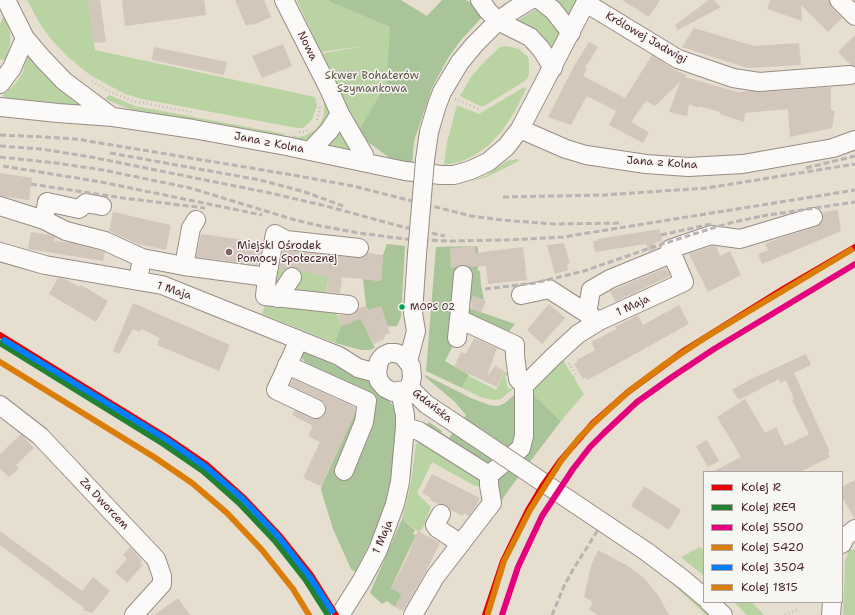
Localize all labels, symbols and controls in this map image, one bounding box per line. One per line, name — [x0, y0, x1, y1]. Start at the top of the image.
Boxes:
street label: Królowej Jadwigi — [603, 9, 689, 67]
street label: Nowa — [294, 29, 320, 63]
park label: Skwer Bohaterów Szymankowa — [325, 69, 419, 95]
street label: Jana z Kolna — [233, 130, 305, 156]
street label: Jana z Kolna — [626, 154, 698, 172]
place label: Miejski Ośrodek Pomocy Społecznej — [237, 239, 337, 265]
marker: Miejski Ośrodek Pomocy Społecznej — [224, 247, 234, 257]
street label: 1 Maja — [155, 279, 193, 303]
street label: 1 Maja — [614, 293, 652, 319]
place label: MOPS 02 — [410, 301, 455, 313]
marker: MOPS 02 — [397, 302, 407, 312]
street label: Gdańska — [409, 386, 455, 426]
legend — [703, 471, 843, 603]
street label: Za Dworcem — [77, 475, 131, 533]
text: Kolej R — [741, 479, 781, 495]
text: Kolej RE9 — [741, 499, 796, 515]
street label: 1 Maja — [370, 518, 396, 556]
text: Kolej 5500 — [741, 519, 804, 535]
text: Kolej 5420 — [741, 539, 804, 555]
text: Kolej 3504 — [741, 559, 805, 575]
text: Kolej 1815 — [741, 579, 798, 595]

